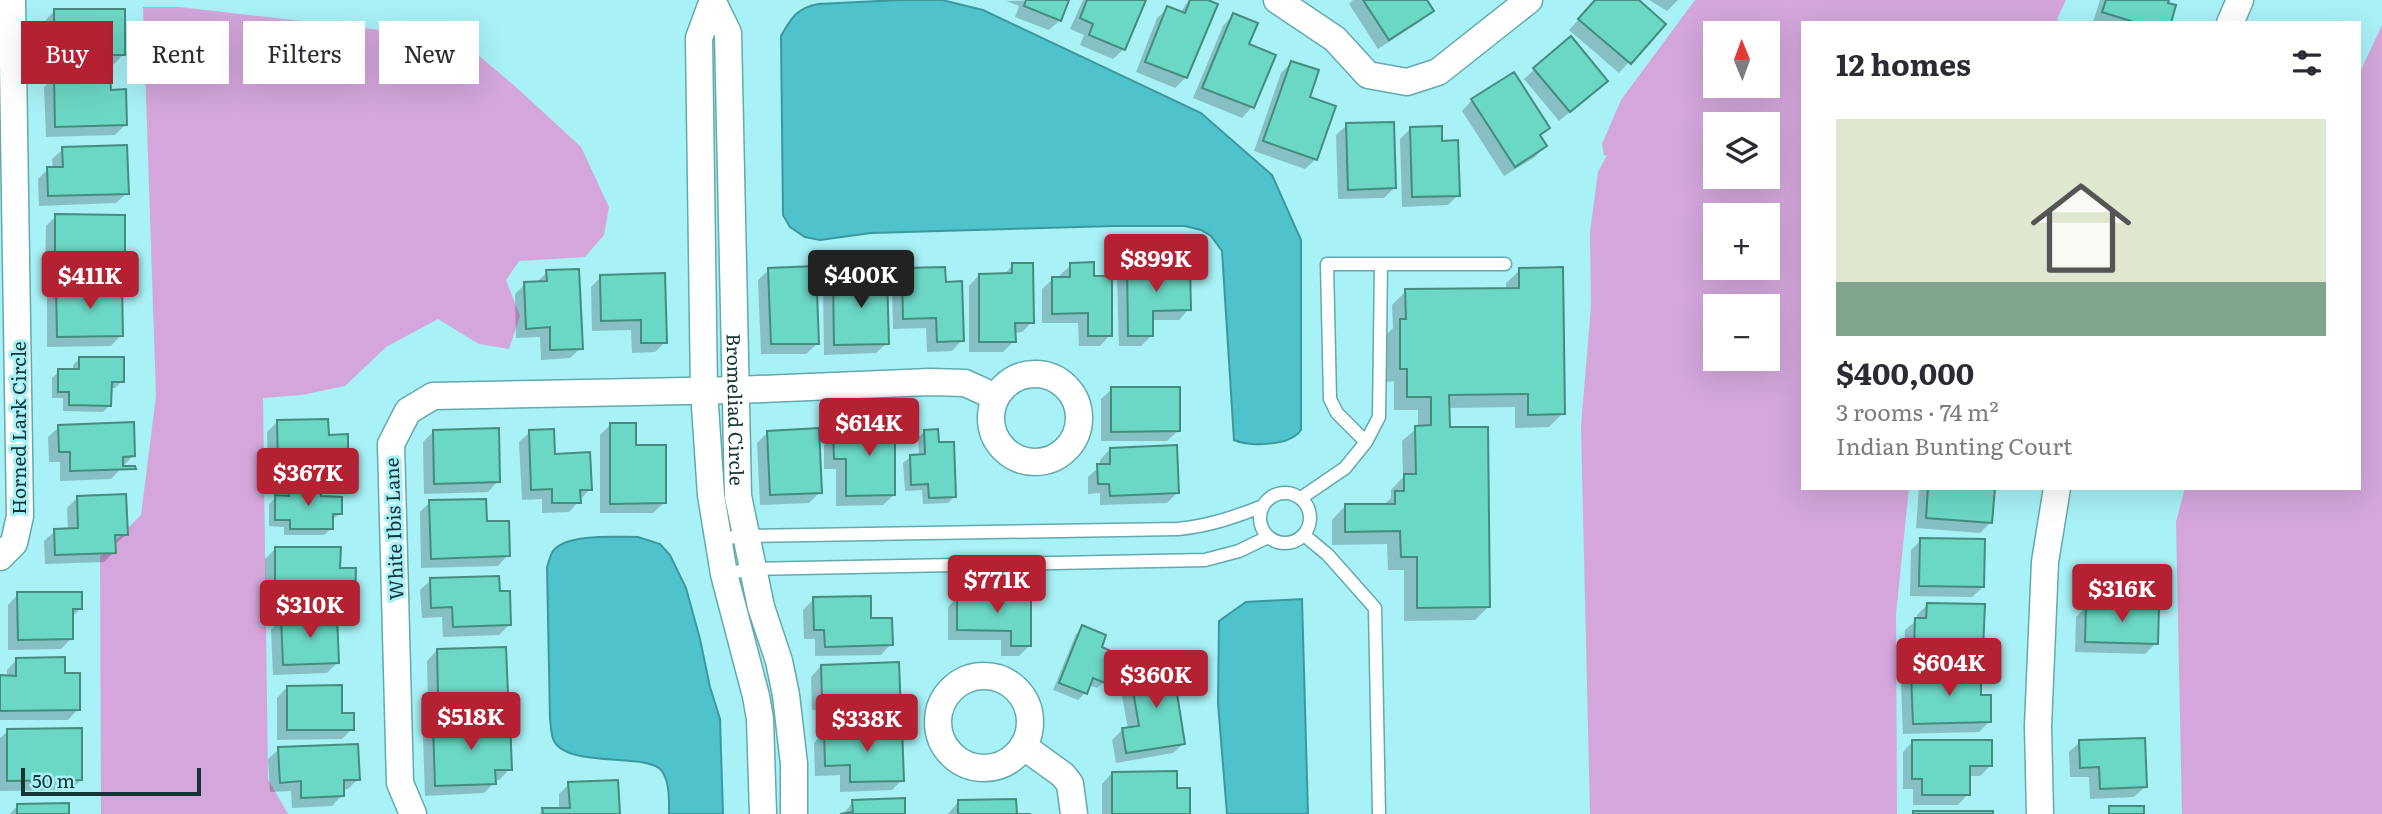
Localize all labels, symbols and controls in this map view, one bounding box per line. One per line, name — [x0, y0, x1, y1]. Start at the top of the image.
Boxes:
chip: Buy — [21, 21, 113, 84]
chip: Rent — [127, 21, 229, 84]
chip: Filters — [243, 21, 365, 84]
chip: New — [379, 21, 479, 84]
north arrow — [1703, 21, 1780, 98]
map controls — [1703, 21, 1780, 371]
text: 12 homes — [1836, 41, 1971, 85]
icon: filters — [2288, 44, 2326, 82]
button: layers — [1703, 112, 1780, 189]
icon: home — [2018, 165, 2144, 291]
button: + — [1703, 203, 1780, 280]
pin: $899K — [1107, 234, 1205, 294]
text: $899K — [1120, 240, 1192, 274]
pin: $400K — [812, 250, 910, 310]
pin: $411K — [41, 252, 139, 311]
text: $400K — [824, 256, 898, 290]
text: $411K — [58, 257, 122, 291]
button: − — [1703, 294, 1780, 371]
street label: Bromeliad Circle — [720, 333, 752, 486]
street label: Horned Lark Circle — [4, 341, 32, 515]
text: $400,000 — [1836, 350, 1974, 394]
text: 3 rooms · 74 m² — [1836, 394, 1999, 428]
pin: $614K — [820, 398, 918, 458]
text: $614K — [835, 404, 903, 438]
text: Indian Bunting Court — [1836, 428, 2072, 462]
pin: $367K — [259, 448, 357, 508]
text: $367K — [273, 454, 343, 488]
street label: White Ibis Lane — [377, 457, 409, 601]
pin: $771K — [948, 556, 1046, 615]
text: $771K — [964, 561, 1030, 595]
pin: $316K — [2073, 564, 2171, 624]
text: $316K — [2088, 570, 2156, 604]
pin: $310K — [261, 580, 359, 640]
text: $310K — [276, 586, 344, 620]
pin: $604K — [1900, 638, 1998, 698]
text: $604K — [1912, 644, 1986, 678]
pin: $360K — [1107, 650, 1205, 710]
text: $360K — [1120, 656, 1192, 690]
pin: $518K — [422, 692, 520, 752]
pin: $338K — [818, 694, 916, 754]
text: $518K — [437, 698, 505, 732]
text: $338K — [832, 700, 902, 734]
scale bar — [21, 765, 201, 797]
text: 50 m — [32, 766, 75, 794]

